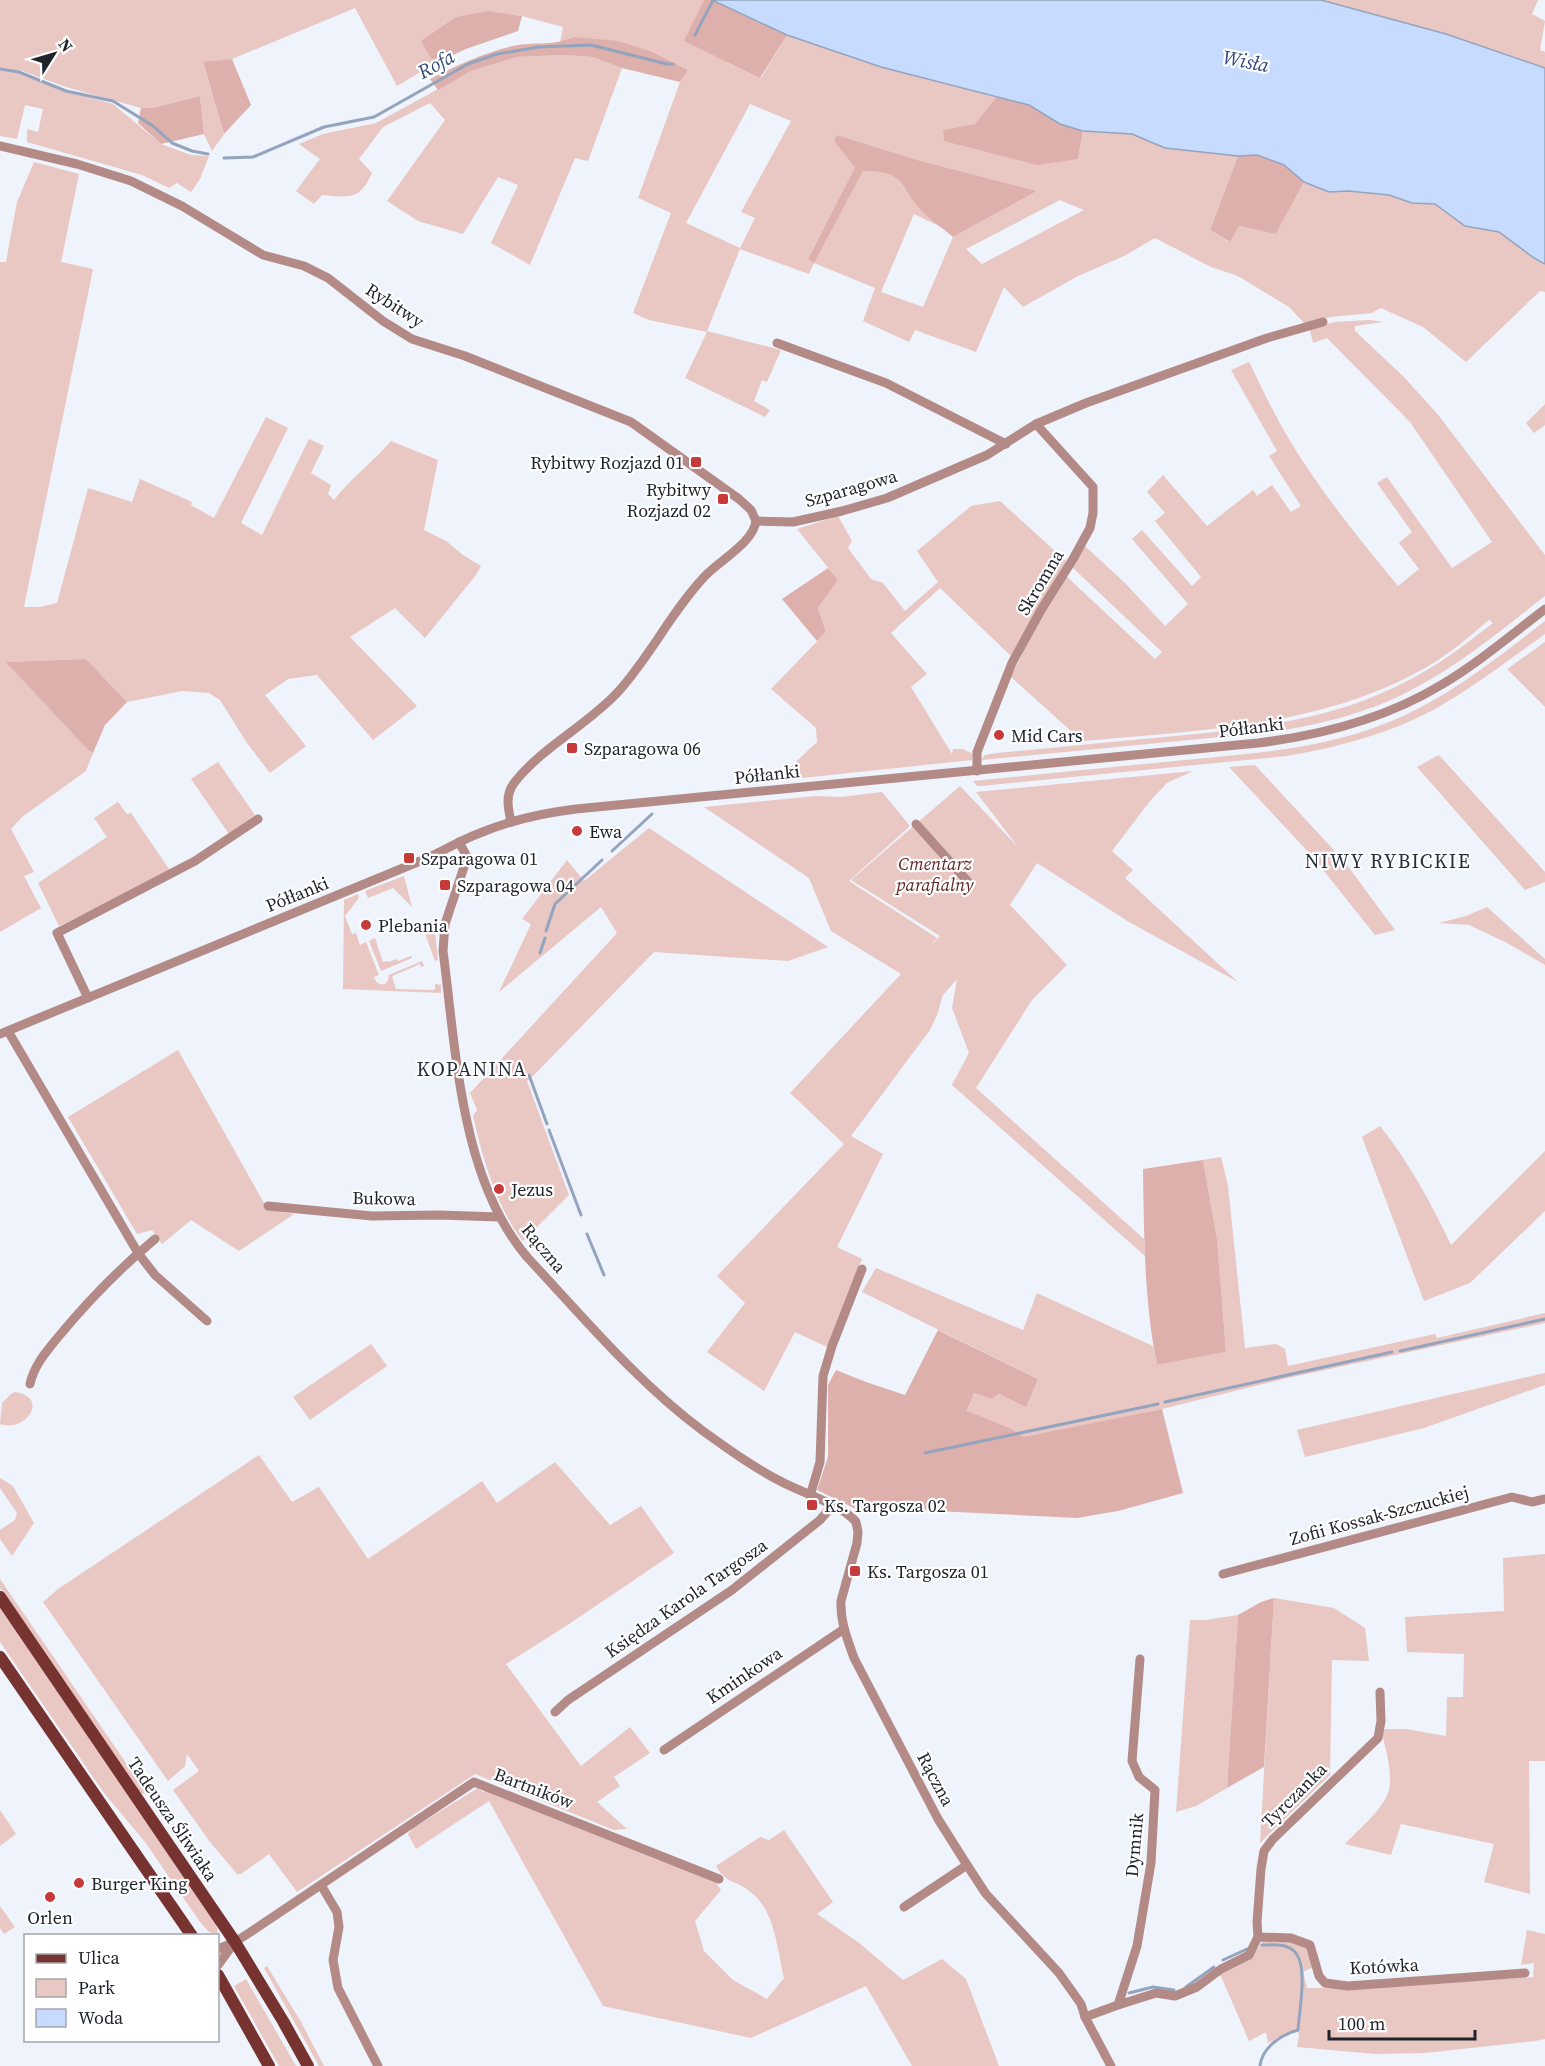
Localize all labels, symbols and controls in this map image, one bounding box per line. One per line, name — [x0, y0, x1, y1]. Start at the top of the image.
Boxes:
north arrow — [24, 24, 84, 84]
text: N — [54, 34, 78, 57]
water label: Rofa — [412, 42, 460, 86]
water label: Wisła — [1220, 43, 1272, 79]
street label: Rybitwy — [361, 277, 430, 334]
place label: Rybitwy Rozjazd 01 — [530, 450, 684, 475]
marker: Rybitwy Rozjazd 01 — [689, 455, 703, 469]
street label: Szparagowa — [802, 463, 901, 513]
place label: Rybitwy Rozjazd 02 — [627, 477, 712, 523]
marker: Rybitwy Rozjazd 02 — [716, 492, 730, 506]
street label: Skromna — [1011, 544, 1070, 620]
street label: Półłanki — [1217, 711, 1285, 743]
place label: Mid Cars — [1011, 723, 1083, 748]
marker: Mid Cars — [992, 728, 1006, 742]
place label: Szparagowa 06 — [584, 736, 701, 761]
marker: Szparagowa 06 — [565, 741, 579, 755]
street label: Półłanki — [733, 758, 801, 790]
place label: Ewa — [589, 819, 623, 844]
marker: Ewa — [570, 824, 584, 838]
place label: Szparagowa 01 — [421, 846, 538, 871]
district label: NIWY RYBICKIE — [1305, 847, 1471, 875]
marker: Szparagowa 01 — [402, 851, 416, 865]
park label: Cmentarz parafialny — [894, 851, 974, 897]
street label: Półłanki — [262, 870, 332, 918]
place label: Szparagowa 04 — [457, 873, 574, 898]
marker: Szparagowa 04 — [438, 878, 452, 892]
place label: Plebania — [378, 913, 449, 938]
marker: Plebania — [359, 918, 373, 932]
district label: KOPANINA — [416, 1055, 528, 1083]
place label: Jezus — [510, 1177, 553, 1202]
marker: Jezus — [492, 1182, 506, 1196]
street label: Bukowa — [352, 1185, 417, 1211]
street label: Rączna — [516, 1218, 573, 1279]
street label: Zofii Kossak-Szczuckiej — [1287, 1479, 1471, 1551]
place label: Ks. Targosza 02 — [824, 1493, 946, 1518]
marker: Ks. Targosza 02 — [805, 1498, 819, 1512]
street label: Księdza Karola Targosza — [600, 1532, 773, 1664]
place label: Ks. Targosza 01 — [867, 1559, 989, 1584]
marker: Ks. Targosza 01 — [848, 1564, 862, 1578]
street label: Kminkowa — [701, 1640, 788, 1710]
street label: Rączna — [911, 1748, 961, 1811]
street label: Tadeusza Śliwiaka — [122, 1752, 224, 1887]
street label: Tyrczanka — [1256, 1756, 1333, 1833]
street label: Bartników — [490, 1761, 578, 1815]
street label: Dymnik — [1119, 1812, 1149, 1878]
place label: Burger King — [91, 1871, 188, 1896]
marker: Burger King — [72, 1876, 86, 1890]
marker: Orlen — [43, 1890, 57, 1904]
place label: Orlen — [27, 1905, 73, 1930]
legend — [24, 1934, 219, 2042]
text: Ulica — [78, 1945, 121, 1970]
street label: Kotówka — [1349, 1952, 1420, 1980]
text: Park — [78, 1975, 115, 2000]
scale bar — [1329, 2003, 1474, 2041]
text: Woda — [78, 2005, 124, 2030]
text: 100 m — [1338, 2011, 1385, 2036]

